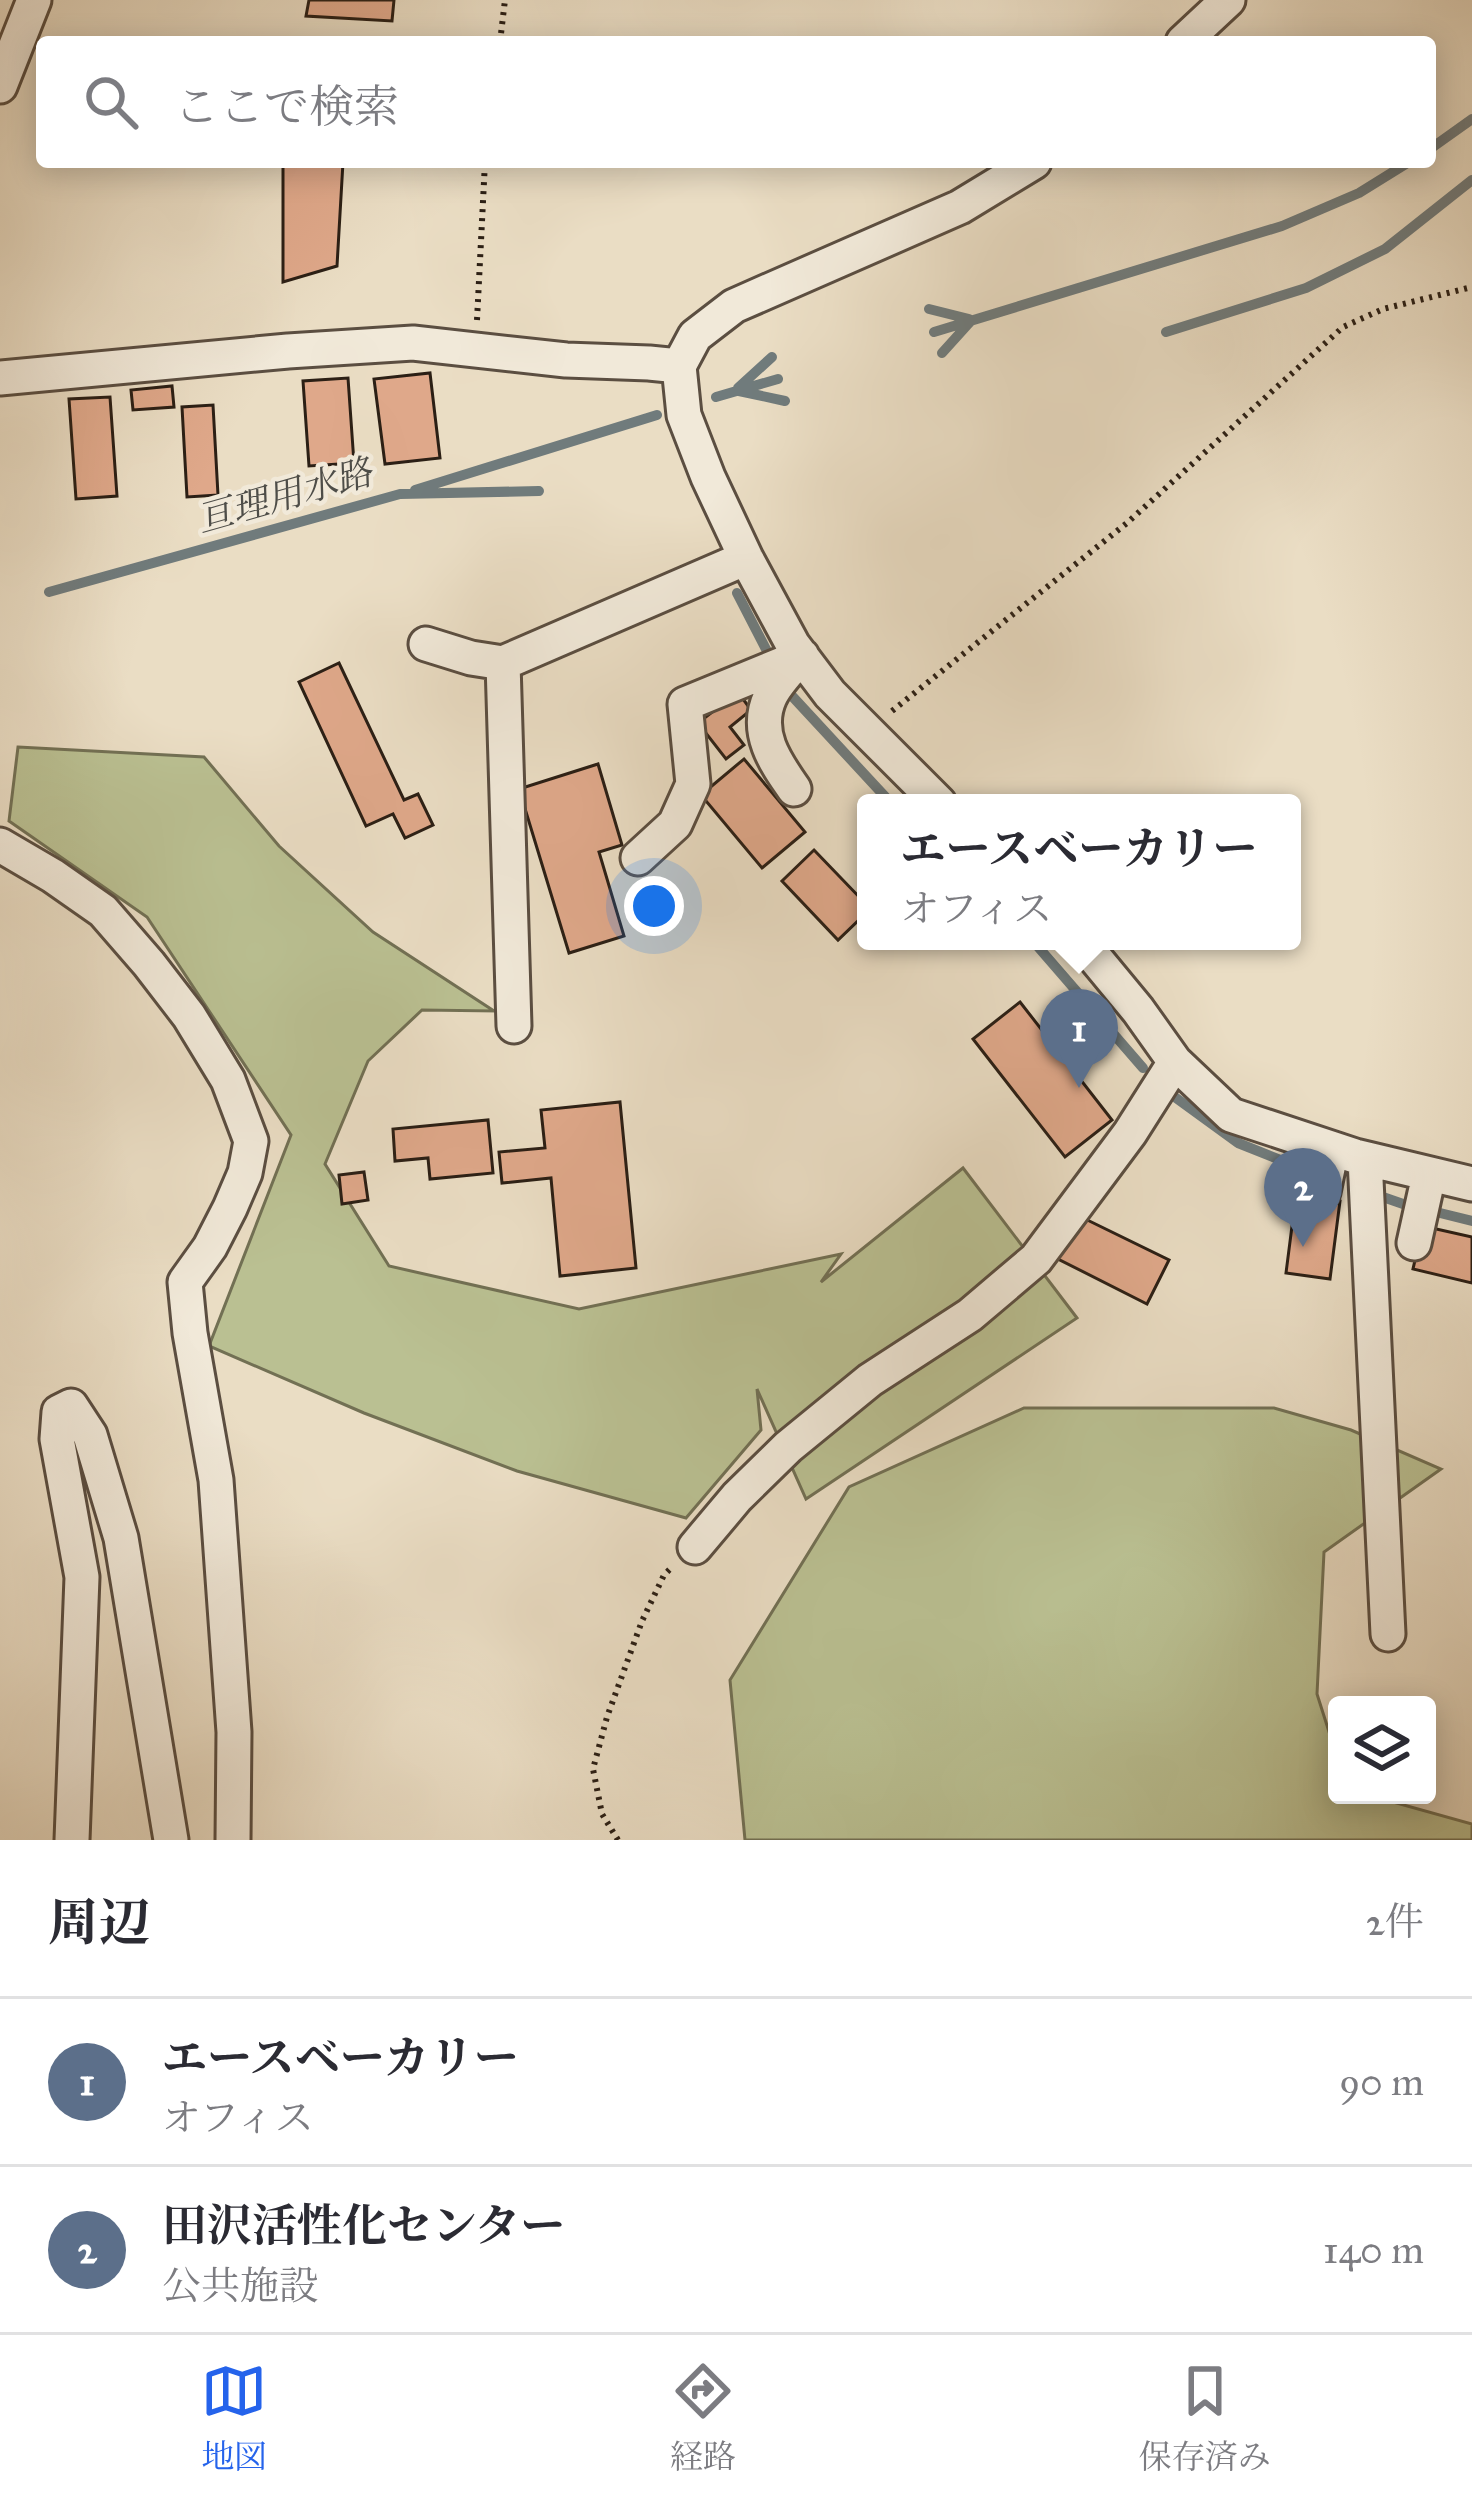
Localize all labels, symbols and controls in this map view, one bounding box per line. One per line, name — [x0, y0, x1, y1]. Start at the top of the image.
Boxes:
search box — [36, 36, 1436, 168]
icon: search — [78, 69, 144, 135]
text: ここで検索 — [174, 79, 399, 134]
water label: 亘理用水路 — [192, 449, 380, 542]
popup — [857, 794, 1301, 950]
text: エースベーカリー — [901, 821, 1257, 876]
your location — [624, 876, 684, 936]
text: オフィス — [901, 885, 1052, 933]
pin: 1 — [1040, 989, 1118, 1088]
pin: 2 — [1264, 1148, 1342, 1247]
map controls — [1328, 1696, 1436, 1804]
button: layers — [1328, 1696, 1436, 1804]
text: 周辺 — [48, 1892, 150, 1954]
text: 2件 — [1366, 1898, 1424, 1946]
text: エースベーカリー — [162, 2030, 519, 2085]
text: 1 — [79, 2058, 95, 2106]
text: 90 m — [1339, 2058, 1424, 2106]
text: オフィス — [162, 2094, 314, 2142]
text: 田沢活性化センター — [162, 2198, 565, 2253]
text: 2 — [77, 2226, 97, 2274]
text: 140 m — [1323, 2226, 1424, 2274]
text: 公共施設 — [162, 2262, 318, 2310]
tab: 地図 — [201, 2358, 267, 2477]
tab: 経路 — [670, 2358, 736, 2477]
tab: 保存済み — [1139, 2358, 1271, 2477]

